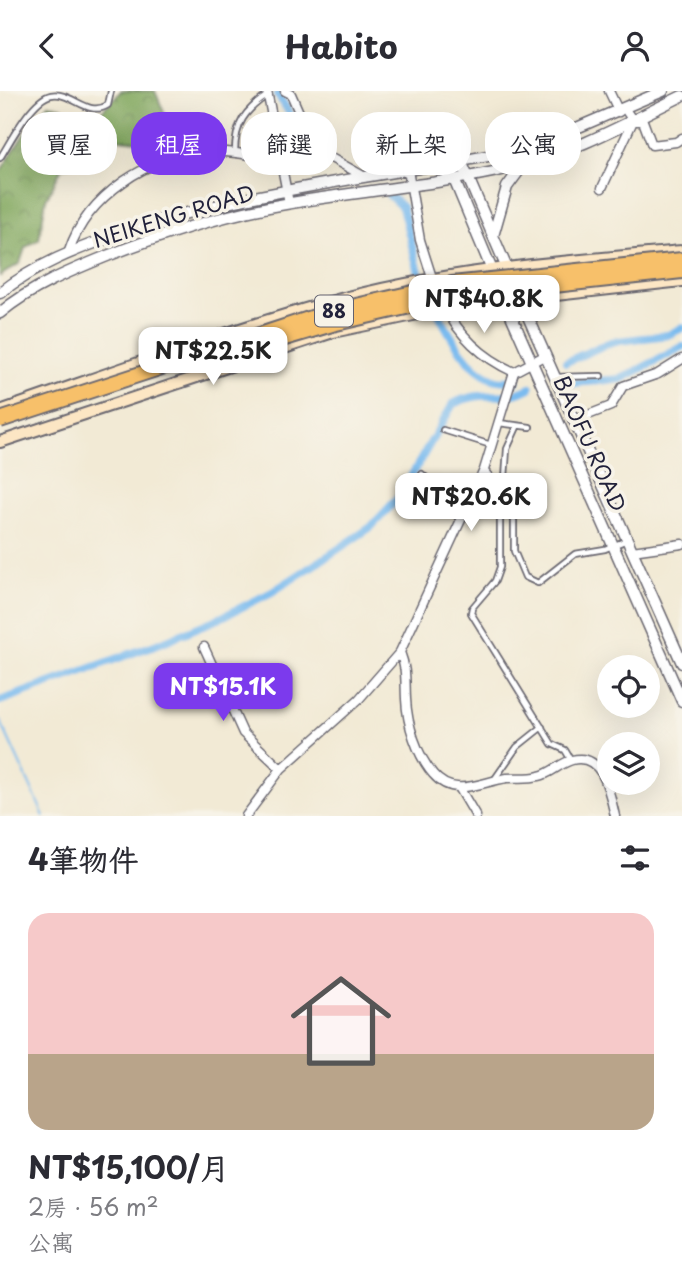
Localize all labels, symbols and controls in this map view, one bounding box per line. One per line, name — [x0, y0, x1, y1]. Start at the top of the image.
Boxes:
text: Habito — [285, 22, 397, 70]
icon: back — [28, 27, 66, 65]
icon: person — [616, 27, 654, 65]
chip: 買屋 — [21, 112, 117, 175]
chip: 租屋 — [131, 112, 227, 175]
chip: 篩選 — [241, 112, 337, 175]
chip: 新上架 — [351, 112, 471, 175]
chip: 公寓 — [485, 112, 581, 175]
street label: NEIKENG ROAD — [89, 175, 258, 255]
pin: NT$40.8K — [412, 275, 556, 335]
text: NT$40.8K — [425, 280, 543, 315]
road number: 88 — [315, 295, 353, 326]
pin: NT$22.5K — [141, 327, 285, 387]
text: NT$22.5K — [155, 332, 272, 367]
street label: BAOFU ROAD — [546, 370, 635, 516]
pin: NT$20.6K — [399, 473, 543, 533]
text: NT$20.6K — [411, 478, 531, 513]
map controls — [597, 655, 660, 795]
button: locate — [597, 655, 660, 718]
pin: NT$15.1K — [151, 663, 295, 723]
text: NT$15.1K — [170, 668, 276, 703]
button: layers — [597, 732, 660, 795]
text: 4筆物件 — [28, 836, 138, 881]
icon: filters — [616, 839, 654, 877]
icon: home — [278, 958, 404, 1084]
text: NT$15,100/月 — [28, 1144, 229, 1189]
text: 2房 · 56 m² — [28, 1189, 159, 1224]
text: 公寓 — [28, 1224, 74, 1259]

